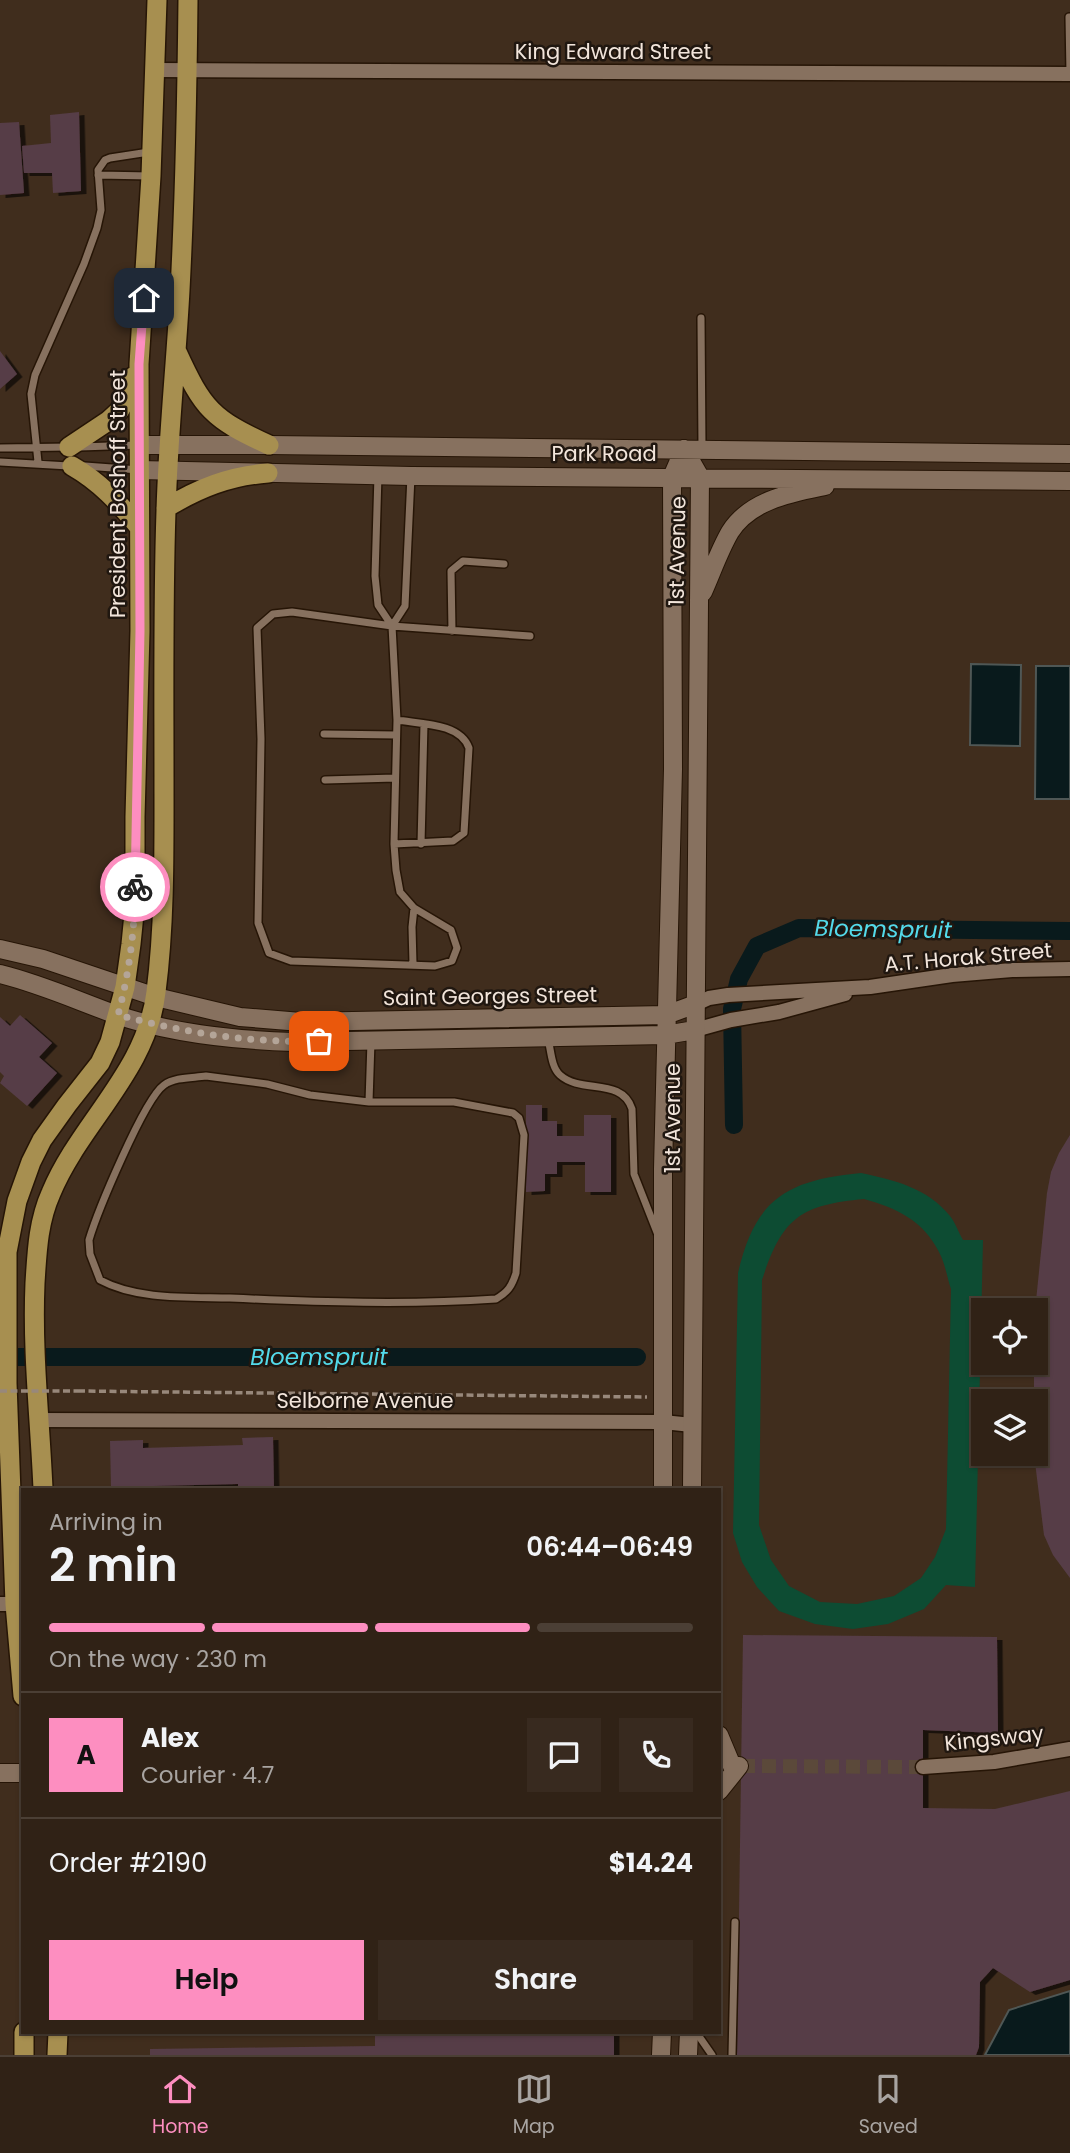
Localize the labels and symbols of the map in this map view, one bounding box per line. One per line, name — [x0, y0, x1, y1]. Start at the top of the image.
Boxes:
street label: King Edward Street — [515, 37, 711, 66]
pin — [114, 268, 174, 328]
street label: President Boshoff Street — [103, 370, 132, 618]
street label: Park Road — [551, 439, 657, 468]
street label: 1st Avenue — [662, 496, 692, 606]
courier — [100, 852, 170, 922]
water label: Bloemspruit — [814, 912, 953, 946]
street label: A.T. Horak Street — [883, 935, 1053, 979]
street label: Saint Georges Street — [383, 980, 597, 1012]
pin — [289, 1011, 349, 1071]
street label: 1st Avenue — [658, 1063, 687, 1173]
water label: Bloemspruit — [250, 1341, 388, 1373]
street label: Selborne Avenue — [277, 1386, 453, 1415]
street label: Kingsway — [943, 1718, 1045, 1758]

